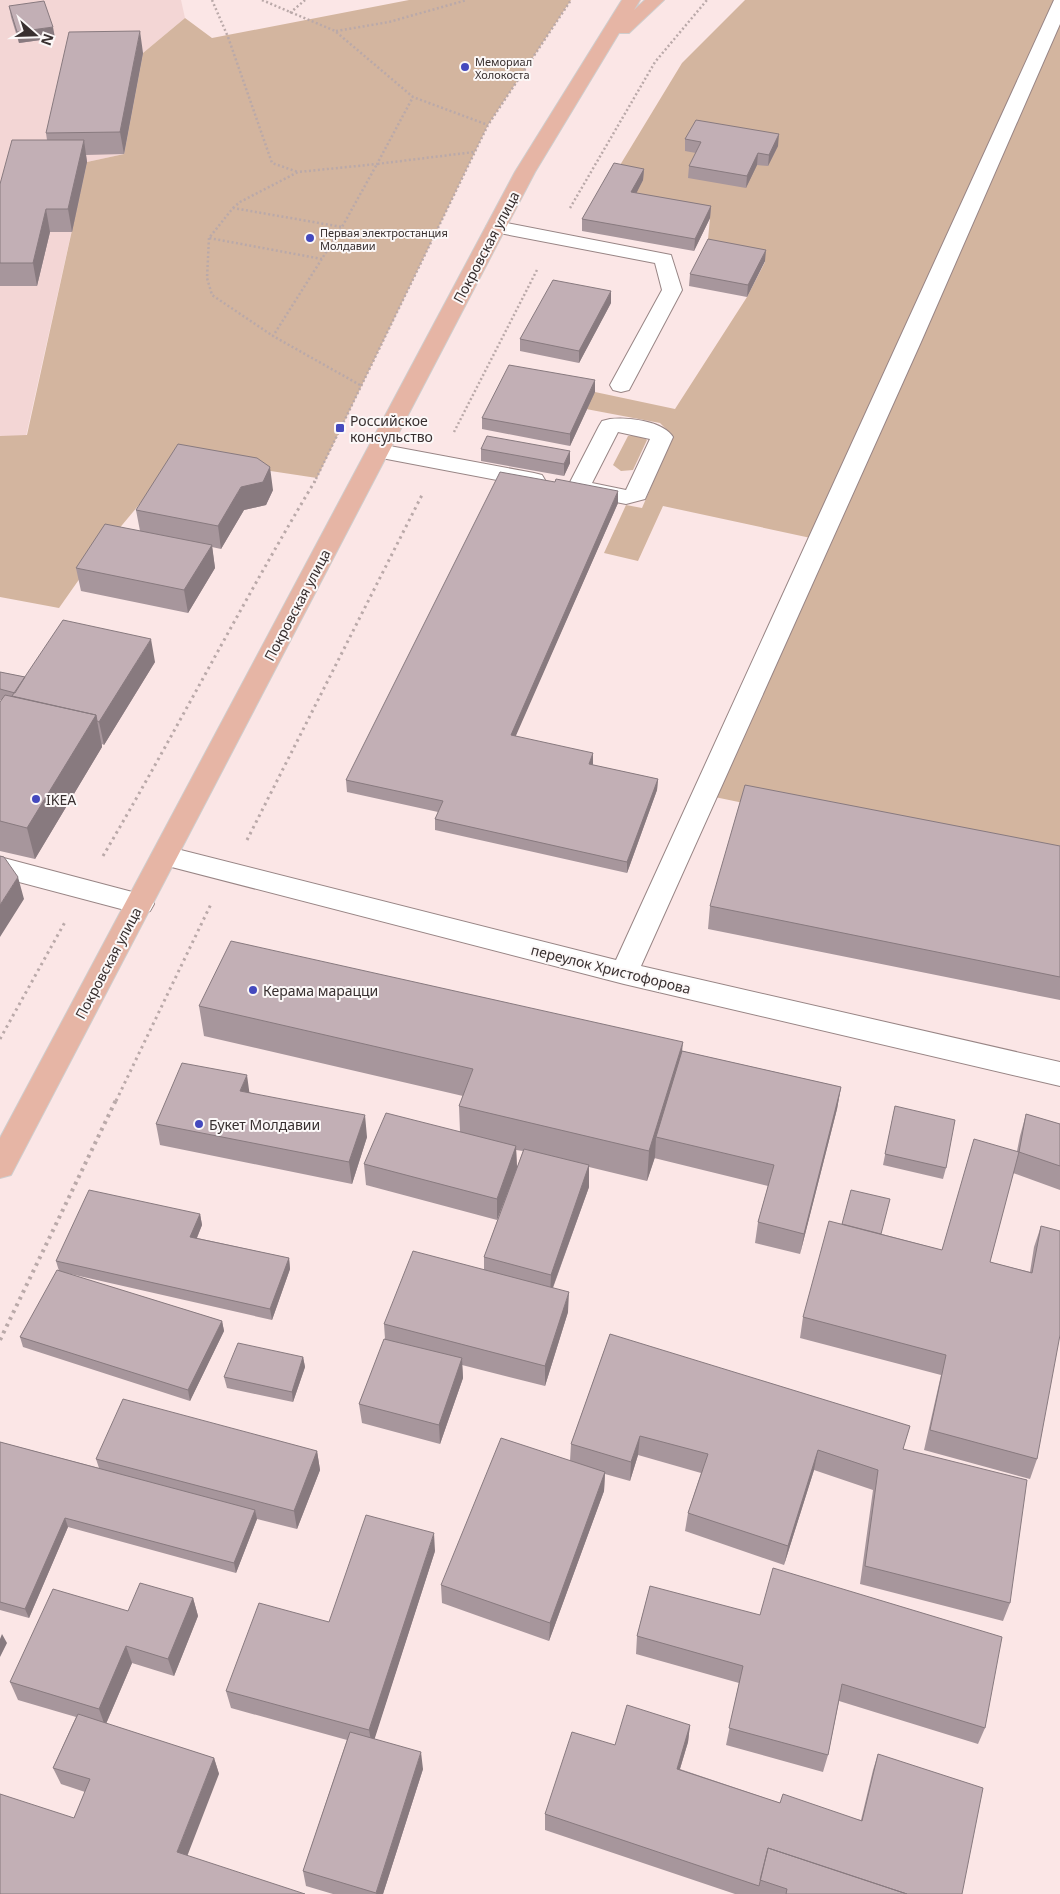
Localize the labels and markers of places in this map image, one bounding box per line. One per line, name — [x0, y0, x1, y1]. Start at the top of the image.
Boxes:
place label: Мемориал Холокоста — [475, 54, 532, 82]
marker: Мемориал Холокоста — [459, 61, 471, 73]
place label: Первая электростанция Молдавии — [320, 225, 448, 253]
marker: Первая электростанция Молдавии — [304, 232, 316, 244]
place label: Российское консульство — [350, 411, 433, 446]
marker: Российское консульство — [334, 422, 346, 434]
place label: IKEA — [46, 790, 76, 809]
marker: IKEA — [30, 793, 42, 805]
place label: Керама марацци — [263, 981, 378, 1000]
marker: Керама марацци — [247, 984, 259, 996]
place label: Букет Молдавии — [209, 1115, 320, 1134]
marker: Букет Молдавии — [193, 1118, 205, 1130]

